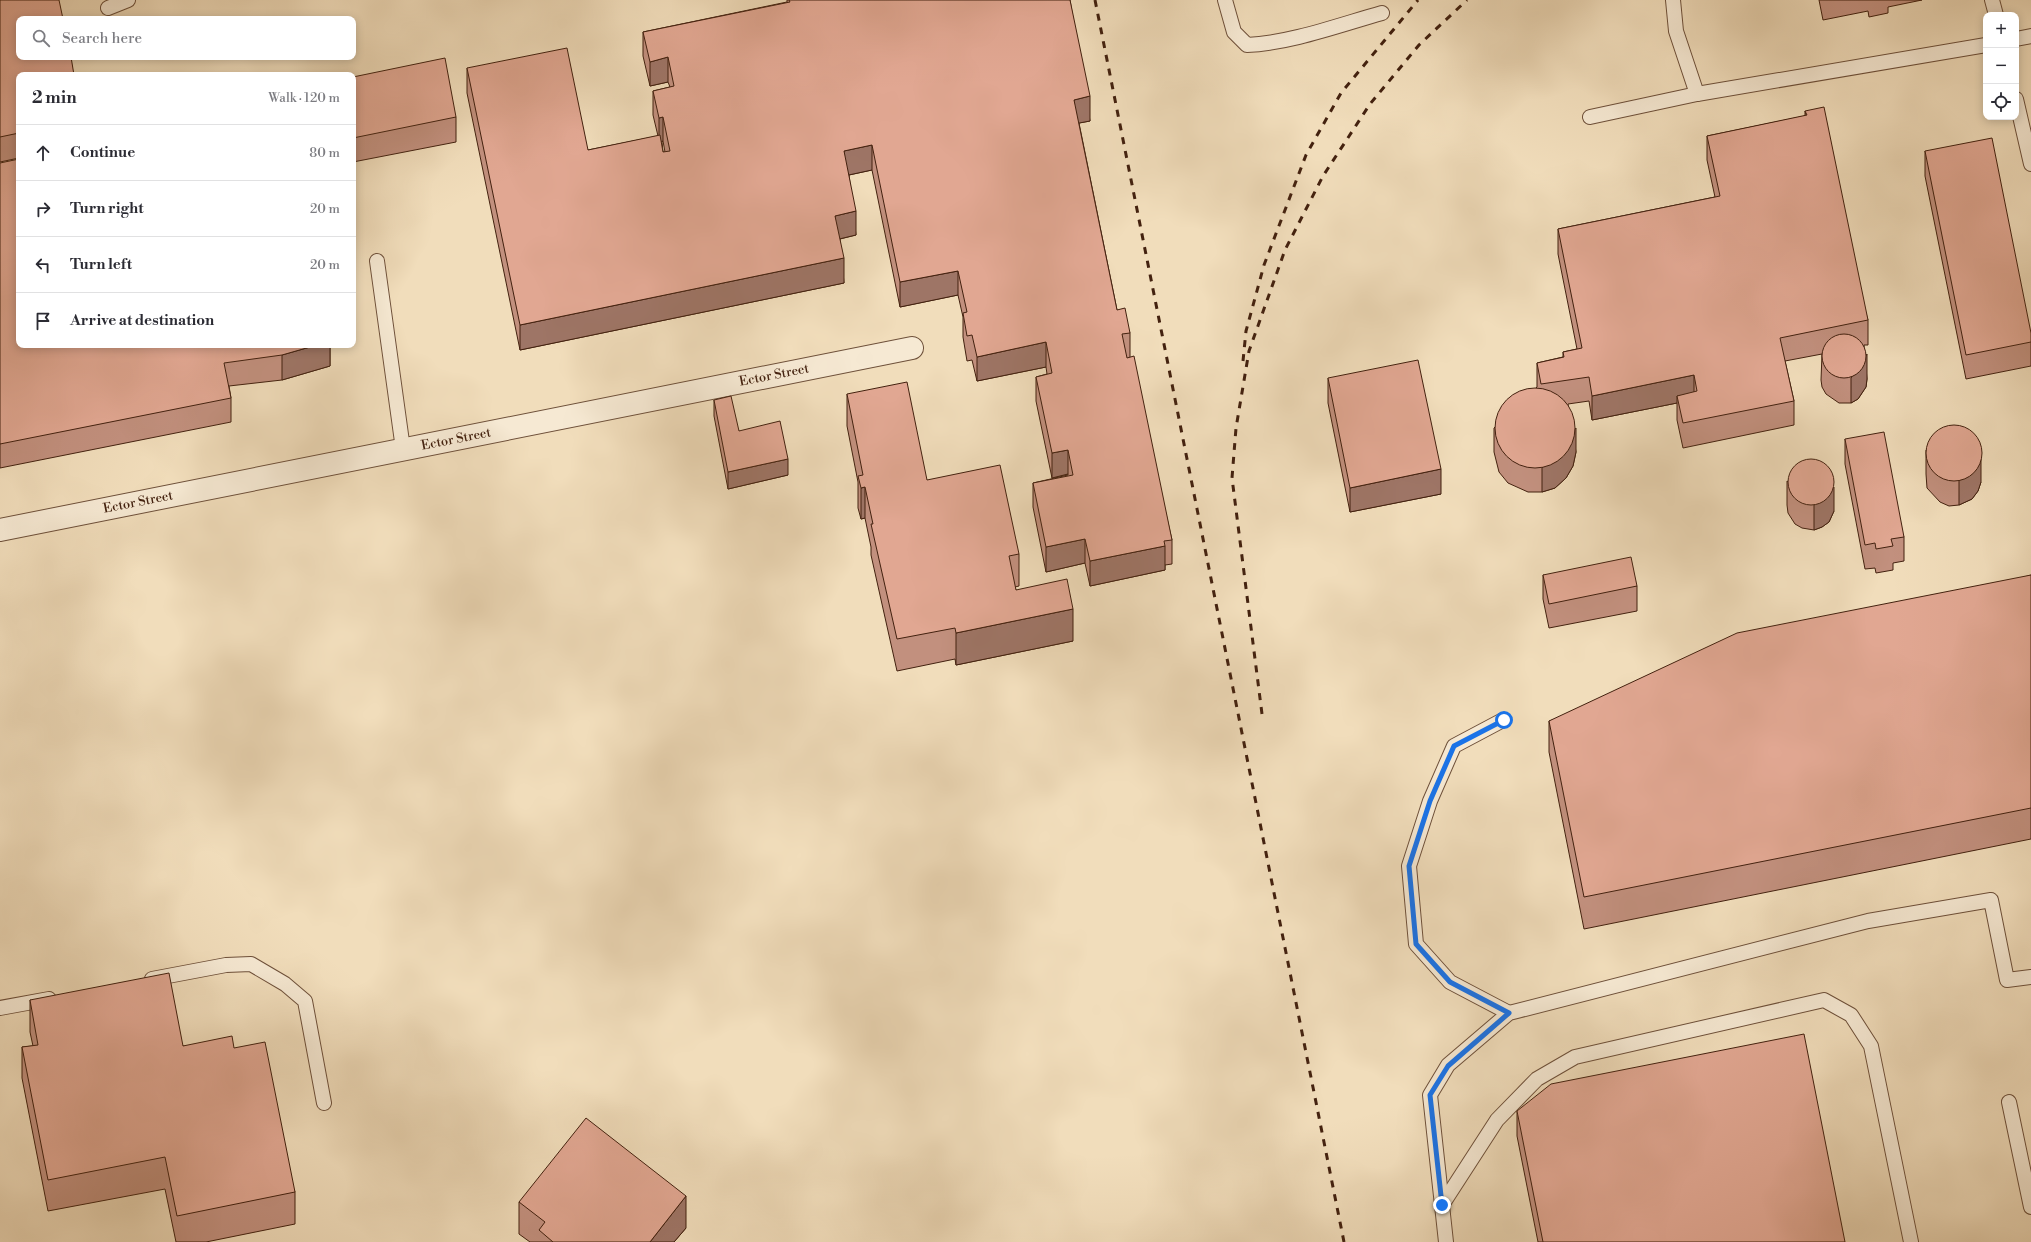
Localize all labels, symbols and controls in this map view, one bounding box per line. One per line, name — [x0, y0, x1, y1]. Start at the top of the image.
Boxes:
map controls — [1983, 12, 2019, 120]
button: + — [1983, 12, 2019, 48]
search box — [16, 16, 356, 60]
icon: search — [30, 27, 52, 49]
text: Search here — [62, 29, 142, 48]
button: − — [1983, 48, 2019, 84]
button: locate — [1983, 84, 2019, 120]
text: 2 min — [32, 87, 77, 109]
text: Walk · 120 m — [268, 90, 340, 106]
icon: ahead — [32, 142, 54, 164]
text: Continue — [70, 143, 135, 162]
text: 80 m — [309, 145, 340, 161]
icon: right — [32, 198, 54, 220]
text: Turn right — [70, 199, 144, 218]
text: 20 m — [310, 201, 340, 217]
icon: left — [32, 254, 54, 276]
text: Turn left — [70, 255, 132, 274]
text: 20 m — [310, 257, 340, 273]
icon: arrive — [32, 310, 54, 332]
text: Arrive at destination — [70, 311, 214, 330]
street label: Ector Street — [738, 360, 811, 390]
street label: Ector Street — [420, 424, 493, 454]
street label: Ector Street — [102, 487, 175, 517]
route start — [1495, 711, 1513, 729]
route end — [1433, 1196, 1451, 1214]

